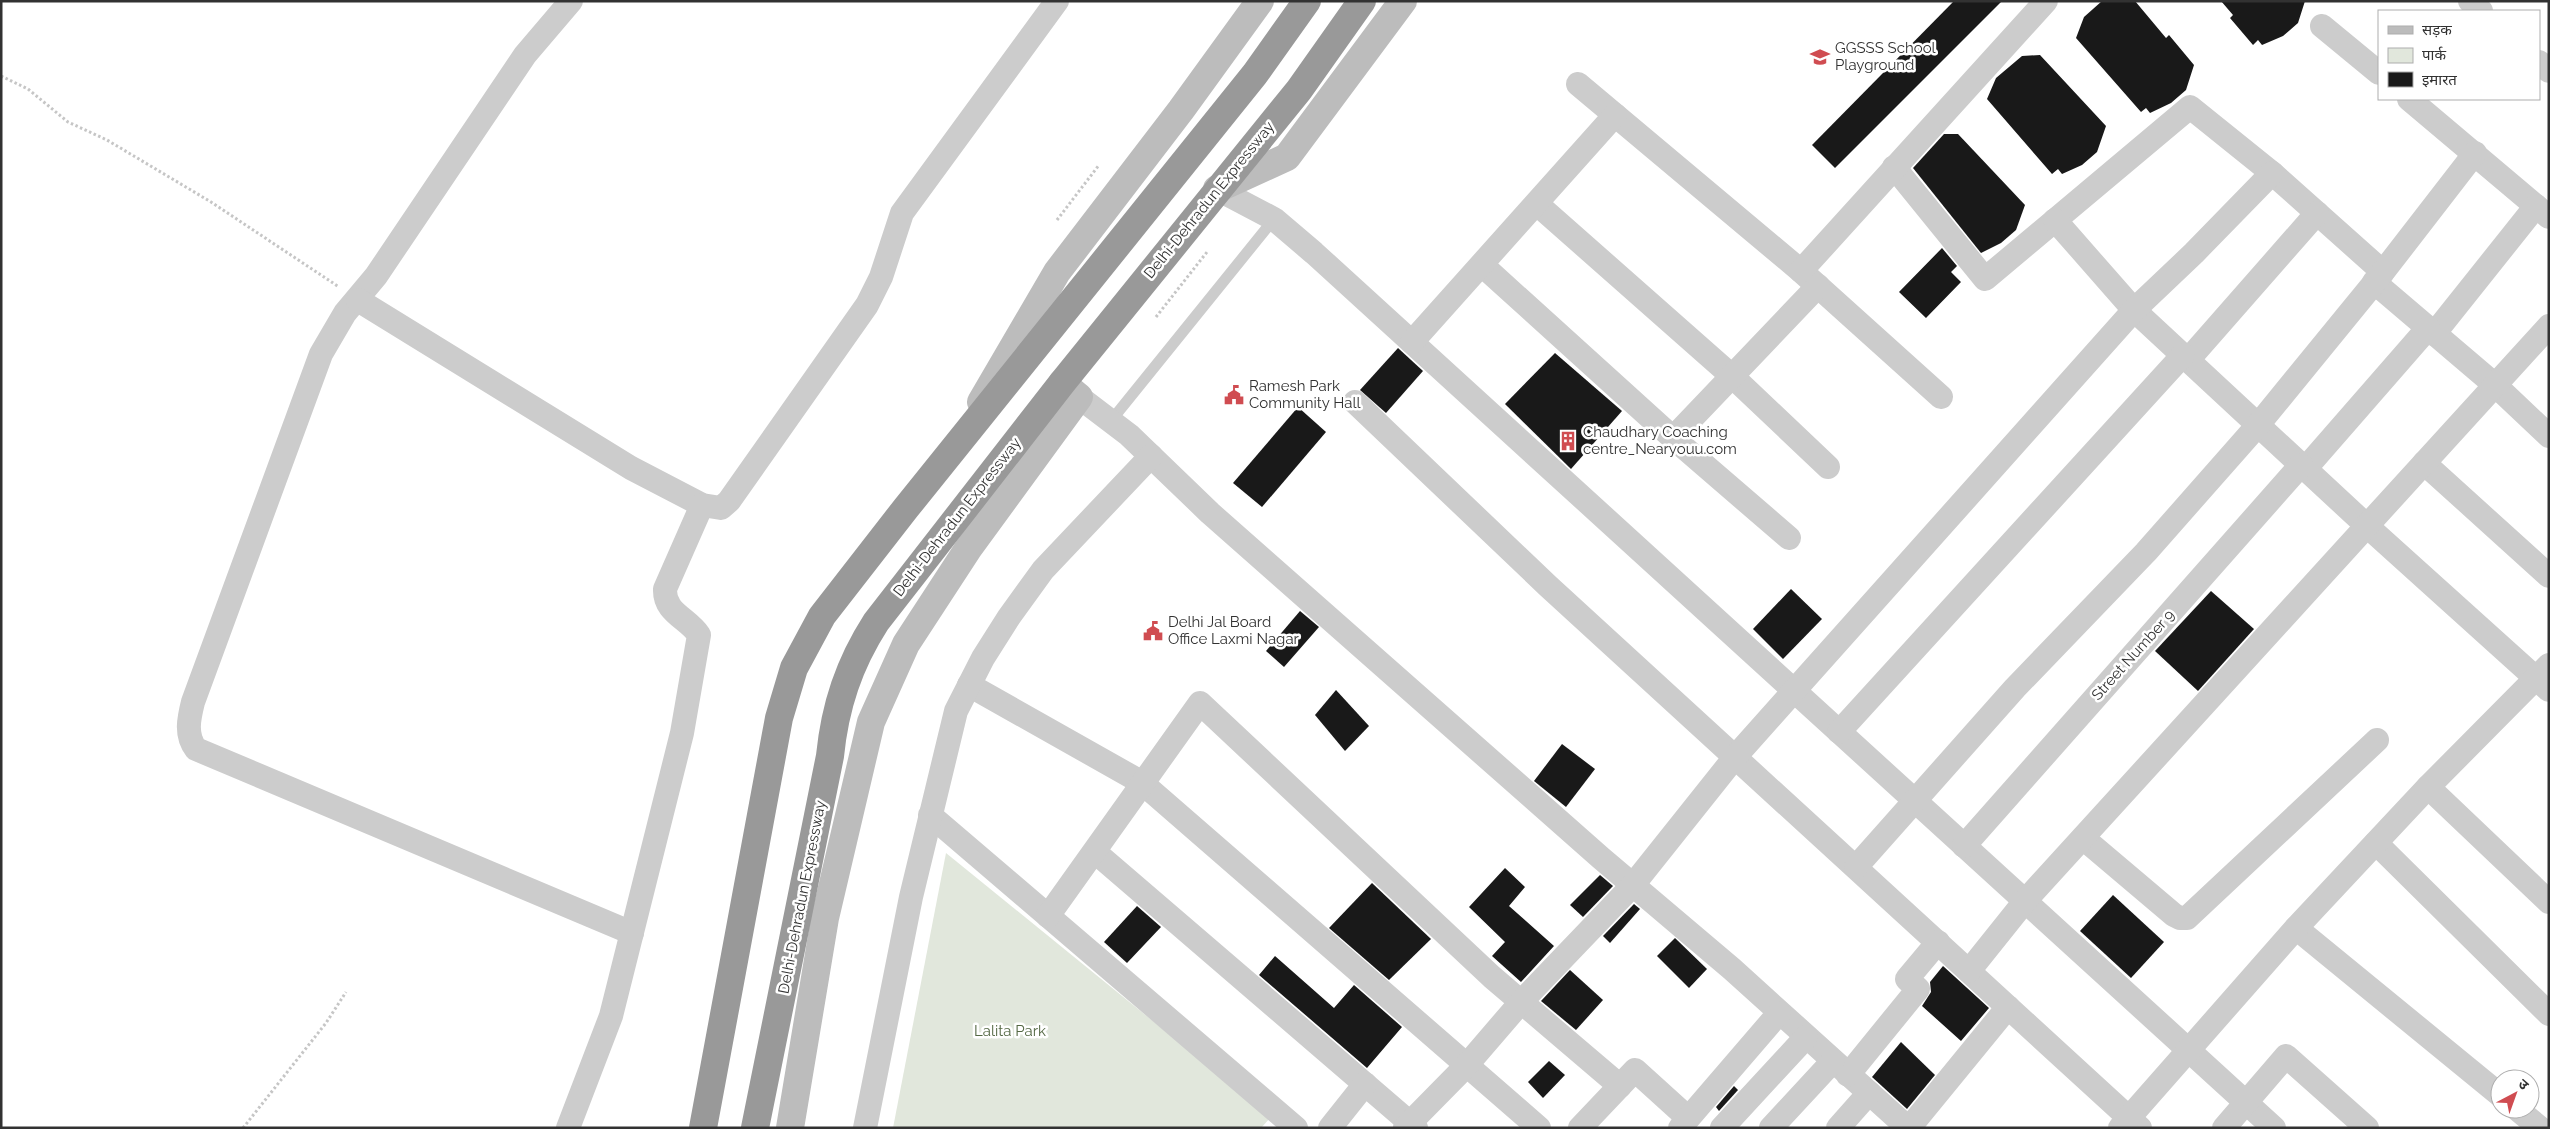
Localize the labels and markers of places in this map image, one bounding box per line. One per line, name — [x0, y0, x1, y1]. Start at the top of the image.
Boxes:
place label: GGSSS School Playground — [1835, 39, 1937, 74]
school or university icon: GGSSS School Playground — [1809, 46, 1831, 68]
place label: Ramesh Park Community Hall — [1249, 377, 1362, 412]
public building icon: Ramesh Park Community Hall — [1223, 384, 1245, 406]
place label: Chaudhary Coaching centre_Nearyouu.com — [1583, 423, 1737, 458]
building icon: Chaudhary Coaching centre_Nearyouu.com — [1557, 430, 1579, 452]
place label: Delhi Jal Board Office Laxmi Nagar — [1168, 613, 1300, 648]
public building icon: Delhi Jal Board Office Laxmi Nagar — [1142, 620, 1164, 642]

